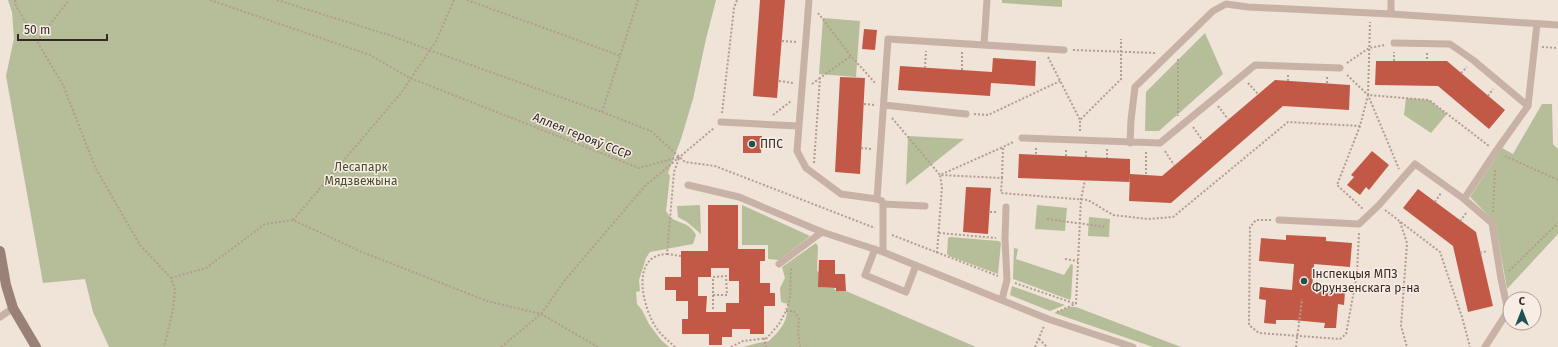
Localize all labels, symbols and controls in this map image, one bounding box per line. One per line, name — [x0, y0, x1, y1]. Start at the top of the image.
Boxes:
scale bar — [18, 16, 107, 42]
text: 50 m — [24, 23, 50, 37]
street label: Аллея герояў СССР — [531, 110, 633, 162]
place label: ППС — [760, 137, 783, 151]
marker: ППС — [747, 139, 757, 149]
park label: Лесапарк Мядзвежына — [325, 160, 397, 188]
place label: Інспекцыя МПЗ Фрунзенскага р-на — [1312, 267, 1420, 295]
marker: Інспекцыя МПЗ Фрунзенскага р-на — [1299, 276, 1309, 286]
north arrow — [1502, 291, 1542, 331]
text: С — [1519, 295, 1526, 308]

